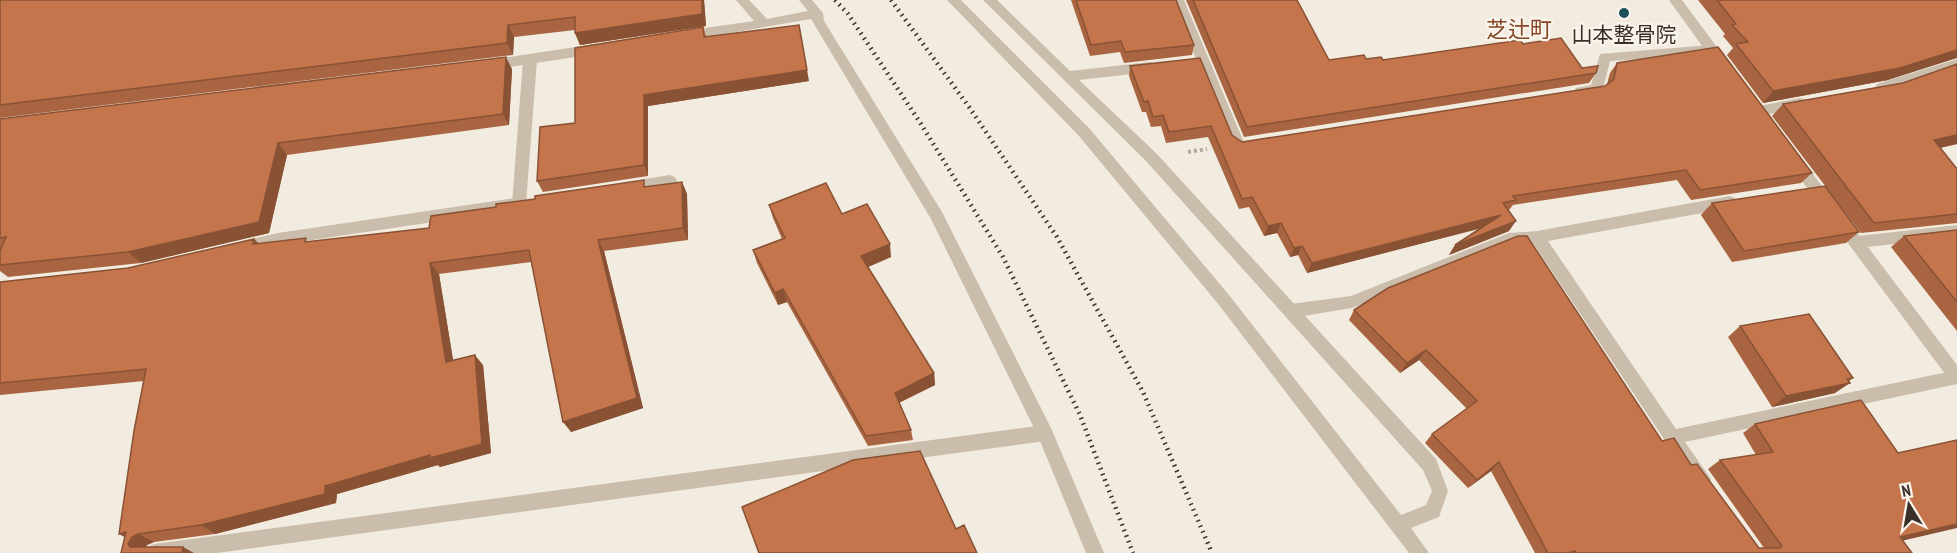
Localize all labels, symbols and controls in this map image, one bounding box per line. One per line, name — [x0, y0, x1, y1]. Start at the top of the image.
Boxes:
marker: 山本整骨院 — [1617, 6, 1631, 20]
district label: 芝辻町 — [1486, 15, 1552, 43]
place label: 山本整骨院 — [1572, 21, 1677, 48]
north arrow — [1879, 475, 1939, 535]
text: N — [1900, 480, 1912, 501]

